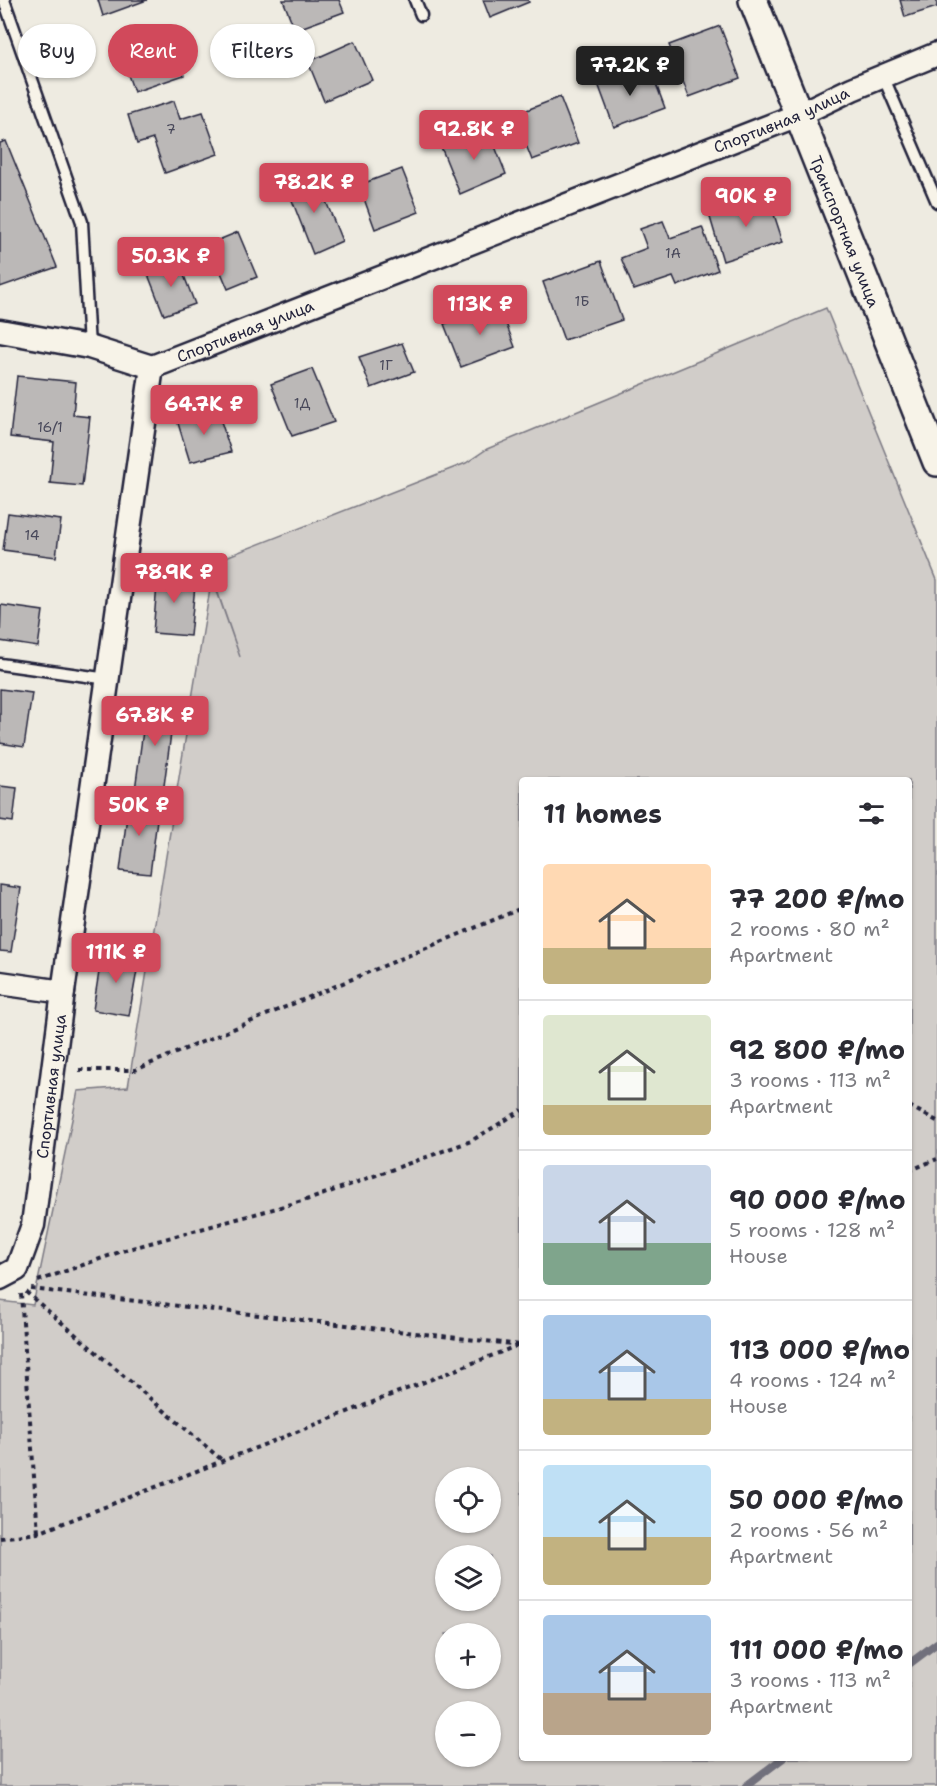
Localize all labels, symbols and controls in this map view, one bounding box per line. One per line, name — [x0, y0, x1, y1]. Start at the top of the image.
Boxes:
chip: Buy — [18, 24, 96, 78]
chip: Rent — [108, 24, 198, 78]
chip: Filters — [210, 24, 315, 78]
pin: 77.2K ₽ — [575, 46, 685, 97]
text: 77.2K ₽ — [590, 52, 670, 78]
street label: Спортивная улица — [710, 81, 852, 158]
pin: 92.8K ₽ — [419, 110, 529, 161]
text: 92.8K ₽ — [433, 116, 515, 142]
house number: 7 — [166, 120, 176, 138]
street label: Транспортная улица — [805, 152, 885, 310]
pin: 78.2K ₽ — [259, 163, 369, 214]
text: 78.2K ₽ — [273, 169, 355, 195]
pin: 90K ₽ — [704, 177, 788, 228]
text: 90K ₽ — [715, 183, 777, 209]
pin: 50.3K ₽ — [116, 237, 226, 288]
text: 50.3K ₽ — [131, 243, 211, 269]
house number: 1А — [665, 244, 681, 262]
pin: 113K ₽ — [431, 285, 529, 336]
text: 113K ₽ — [447, 291, 513, 317]
house number: 1Б — [574, 292, 590, 310]
street label: Спортивная улица — [174, 294, 317, 367]
house number: 1Г — [379, 356, 393, 374]
pin: 64.7K ₽ — [149, 385, 259, 436]
text: 64.7K ₽ — [165, 391, 243, 417]
house number: 1Д — [294, 394, 311, 412]
house number: 16/1 — [37, 418, 63, 436]
house number: 14 — [24, 526, 40, 544]
pin: 78.9K ₽ — [119, 553, 229, 604]
text: 78.9K ₽ — [135, 559, 213, 585]
pin: 67.8K ₽ — [100, 696, 210, 747]
text: 67.8K ₽ — [116, 702, 194, 728]
pin: 50K ₽ — [97, 786, 181, 837]
text: 50K ₽ — [109, 792, 169, 818]
text: 11 homes — [543, 796, 662, 831]
icon: filters — [855, 797, 888, 830]
text: 77 200 ₽/mo — [729, 881, 905, 916]
icon: home — [591, 888, 663, 960]
text: 2 rooms · 80 m² — [729, 916, 890, 942]
pin: 111K ₽ — [67, 933, 165, 984]
text: 111K ₽ — [86, 939, 146, 965]
text: Apartment — [729, 942, 833, 968]
street label: Спортивная улица — [31, 1013, 71, 1160]
text: 92 800 ₽/mo — [729, 1032, 905, 1067]
icon: home — [591, 1039, 663, 1111]
text: 3 rooms · 113 m² — [729, 1067, 891, 1093]
text: Apartment — [729, 1093, 833, 1119]
text: 90 000 ₽/mo — [729, 1182, 906, 1217]
icon: home — [591, 1189, 663, 1261]
text: 5 rooms · 128 m² — [729, 1217, 895, 1243]
text: House — [729, 1243, 788, 1269]
text: 113 000 ₽/mo — [729, 1332, 910, 1367]
icon: home — [591, 1339, 663, 1411]
text: 4 rooms · 124 m² — [729, 1367, 896, 1393]
text: House — [729, 1393, 788, 1419]
map controls — [435, 1467, 501, 1767]
button: locate — [435, 1467, 501, 1533]
text: 50 000 ₽/mo — [729, 1482, 904, 1517]
icon: home — [591, 1489, 663, 1561]
text: 2 rooms · 56 m² — [729, 1517, 888, 1543]
text: Apartment — [729, 1543, 833, 1569]
button: layers — [435, 1545, 501, 1611]
button: + — [435, 1623, 501, 1689]
text: 111 000 ₽/mo — [729, 1632, 904, 1667]
icon: home — [591, 1639, 663, 1711]
text: 3 rooms · 113 m² — [729, 1667, 891, 1693]
text: Apartment — [729, 1693, 833, 1719]
button: − — [435, 1701, 501, 1767]

